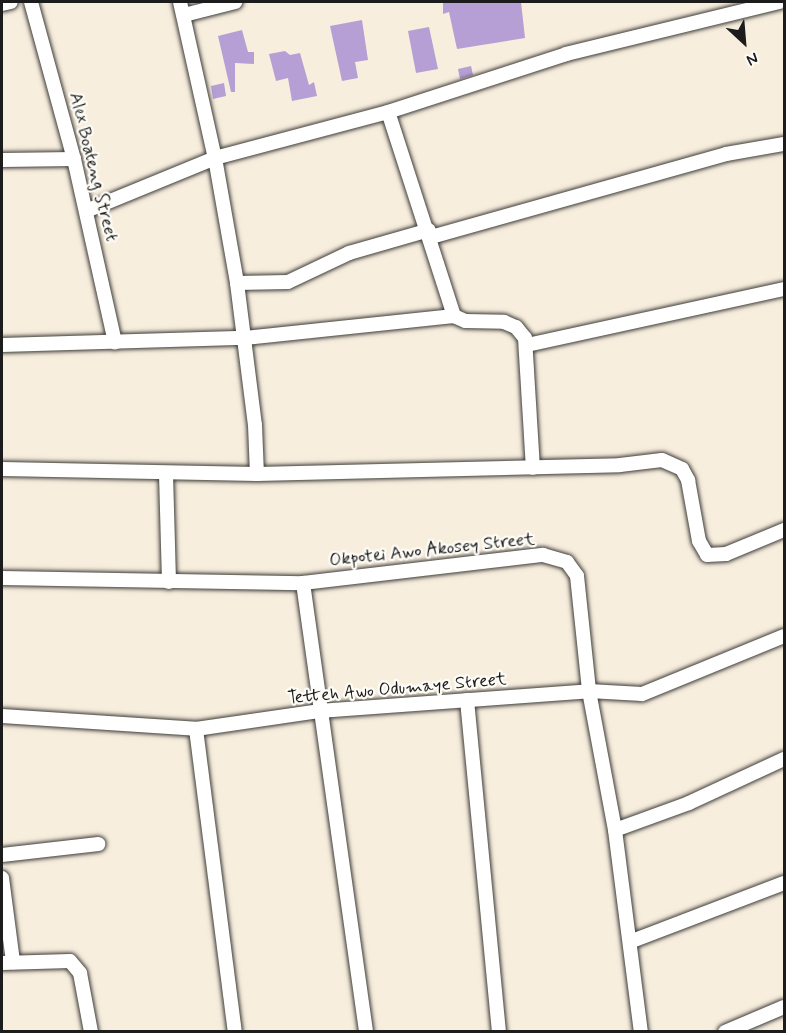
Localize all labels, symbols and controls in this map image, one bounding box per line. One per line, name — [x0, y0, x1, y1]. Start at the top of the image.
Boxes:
north arrow — [714, 12, 774, 72]
text: N — [743, 47, 762, 70]
street label: Alex Boateng Street — [64, 89, 122, 245]
street label: Okpotei Awo Akosey Street — [328, 528, 536, 572]
street label: Tetteh Awo Odumaye Street — [286, 669, 508, 709]

